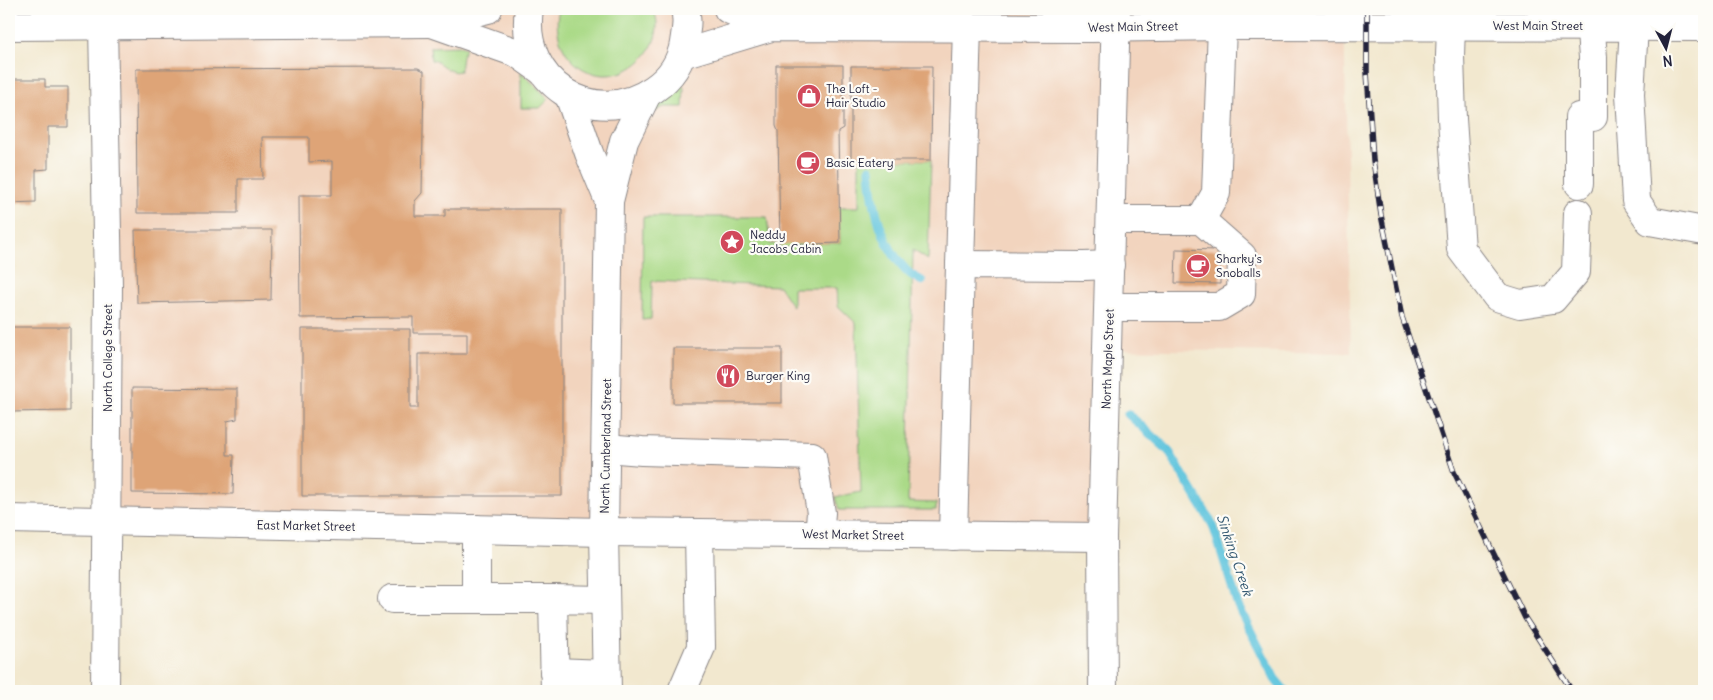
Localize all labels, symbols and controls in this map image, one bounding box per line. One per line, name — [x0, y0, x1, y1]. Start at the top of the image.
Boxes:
street label: West Main Street — [1088, 18, 1178, 35]
street label: West Main Street — [1493, 18, 1583, 33]
north arrow — [1640, 22, 1690, 72]
text: N — [1662, 51, 1673, 70]
place label: The Loft - Hair Studio — [826, 81, 886, 110]
shop icon: The Loft - Hair Studio — [796, 83, 822, 109]
cafe icon: Basic Eatery — [795, 150, 821, 176]
place label: Basic Eatery — [826, 155, 894, 170]
place label: Neddy Jacobs Cabin — [750, 227, 822, 256]
place icon: Neddy Jacobs Cabin — [719, 229, 745, 255]
place label: Sharky's Snoballs — [1216, 251, 1262, 280]
cafe icon: Sharky's Snoballs — [1185, 253, 1211, 279]
street label: North College Street — [100, 304, 115, 412]
street label: North Maple Street — [1098, 308, 1117, 410]
restaurant icon: Burger King — [715, 363, 741, 389]
place label: Burger King — [746, 368, 810, 383]
street label: North Cumberland Street — [597, 378, 614, 514]
water label: Sinking Creek — [1213, 512, 1258, 599]
street label: East Market Street — [256, 517, 356, 534]
street label: West Market Street — [802, 526, 904, 543]

